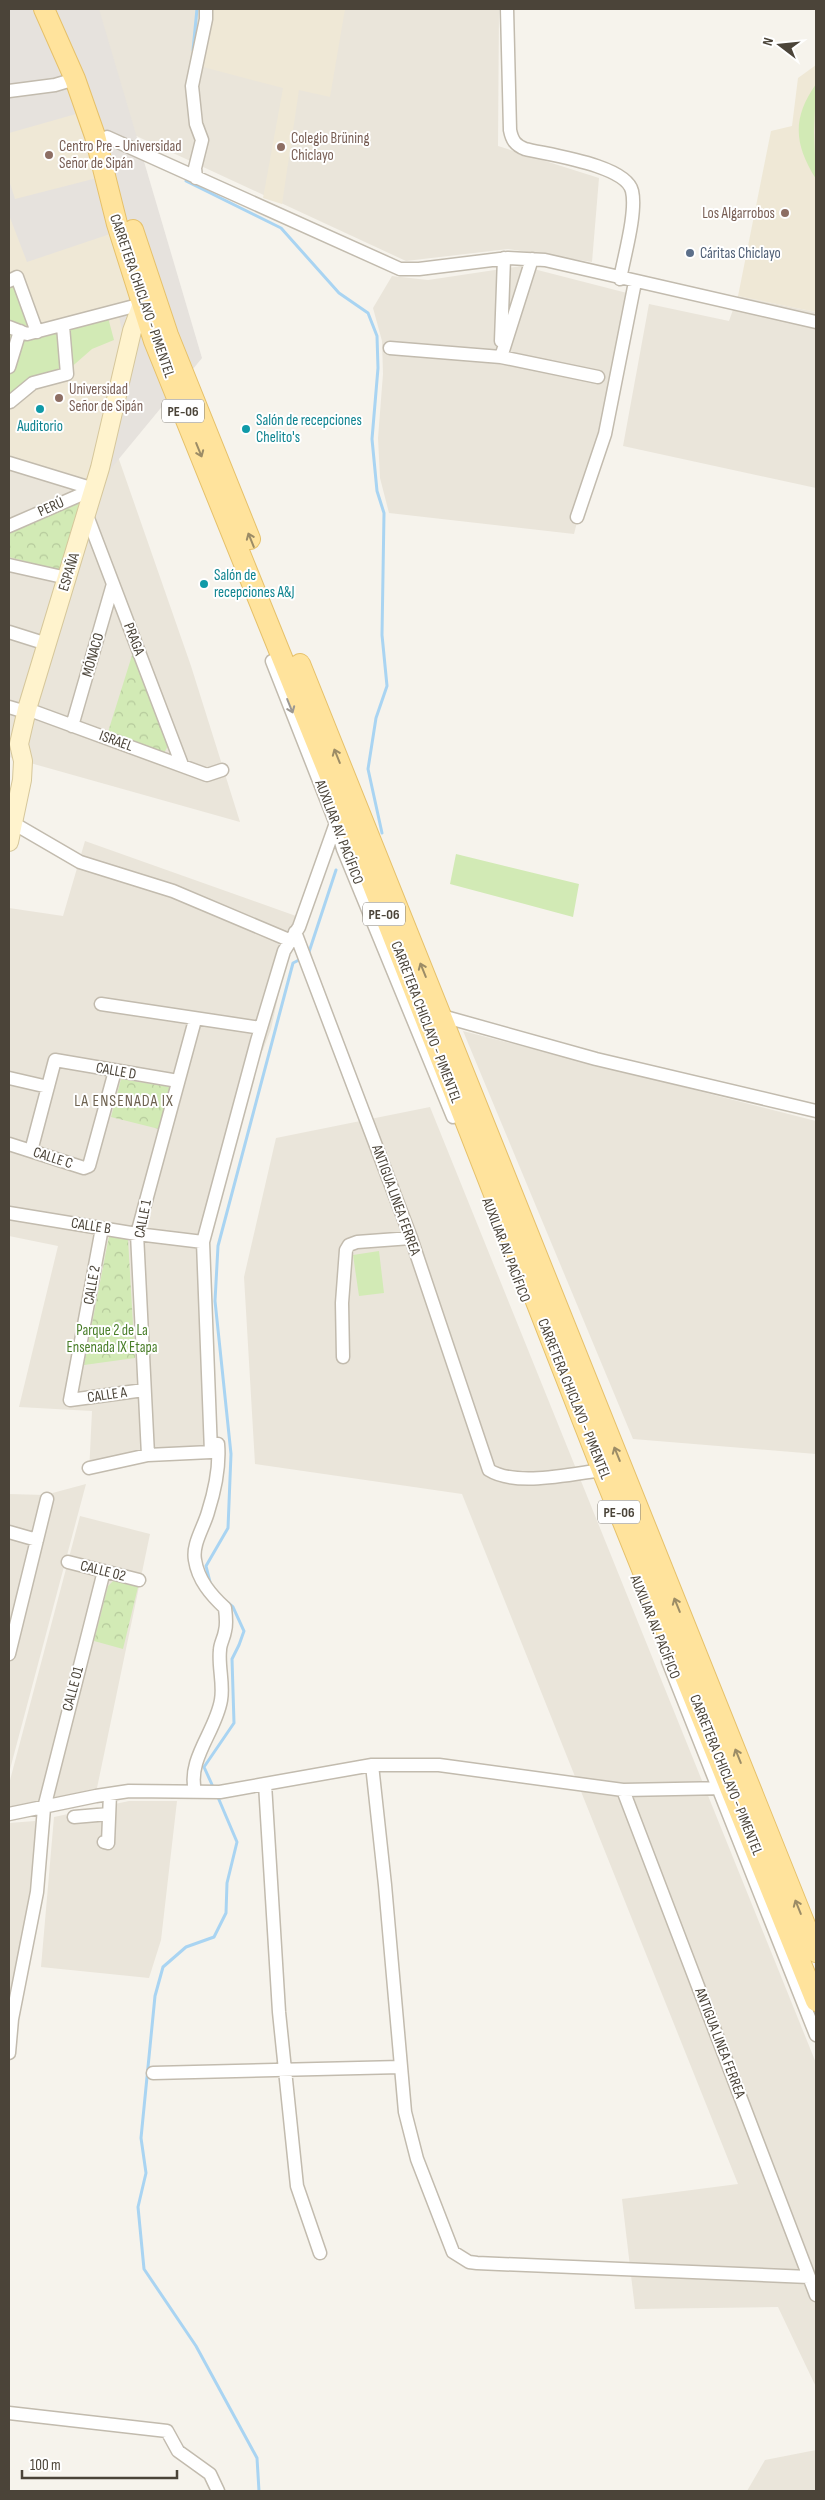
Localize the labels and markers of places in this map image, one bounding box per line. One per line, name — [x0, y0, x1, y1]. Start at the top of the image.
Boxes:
place label: Colegio Brüning Chiclayo — [291, 129, 369, 165]
place label: Centro Pre - Universidad Señor de Sipán — [59, 137, 182, 173]
marker: Colegio Brüning Chiclayo — [275, 141, 287, 153]
marker: Centro Pre - Universidad Señor de Sipán — [43, 149, 55, 161]
place label: Los Algarrobos — [702, 204, 775, 223]
marker: Los Algarrobos — [779, 207, 791, 219]
place label: Cáritas Chiclayo — [700, 244, 781, 263]
marker: Cáritas Chiclayo — [684, 247, 696, 259]
place label: Universidad Señor de Sipán — [69, 380, 143, 416]
marker: Universidad Señor de Sipán — [53, 392, 65, 404]
marker: Auditorio — [34, 403, 46, 415]
place label: Salón de recepciones Chelito's — [256, 411, 362, 447]
place label: Auditorio — [16, 417, 63, 436]
marker: Salón de recepciones Chelito's — [240, 423, 252, 435]
place label: Salón de recepciones A&J — [214, 566, 295, 602]
marker: Salón de recepciones A&J — [198, 578, 210, 590]

